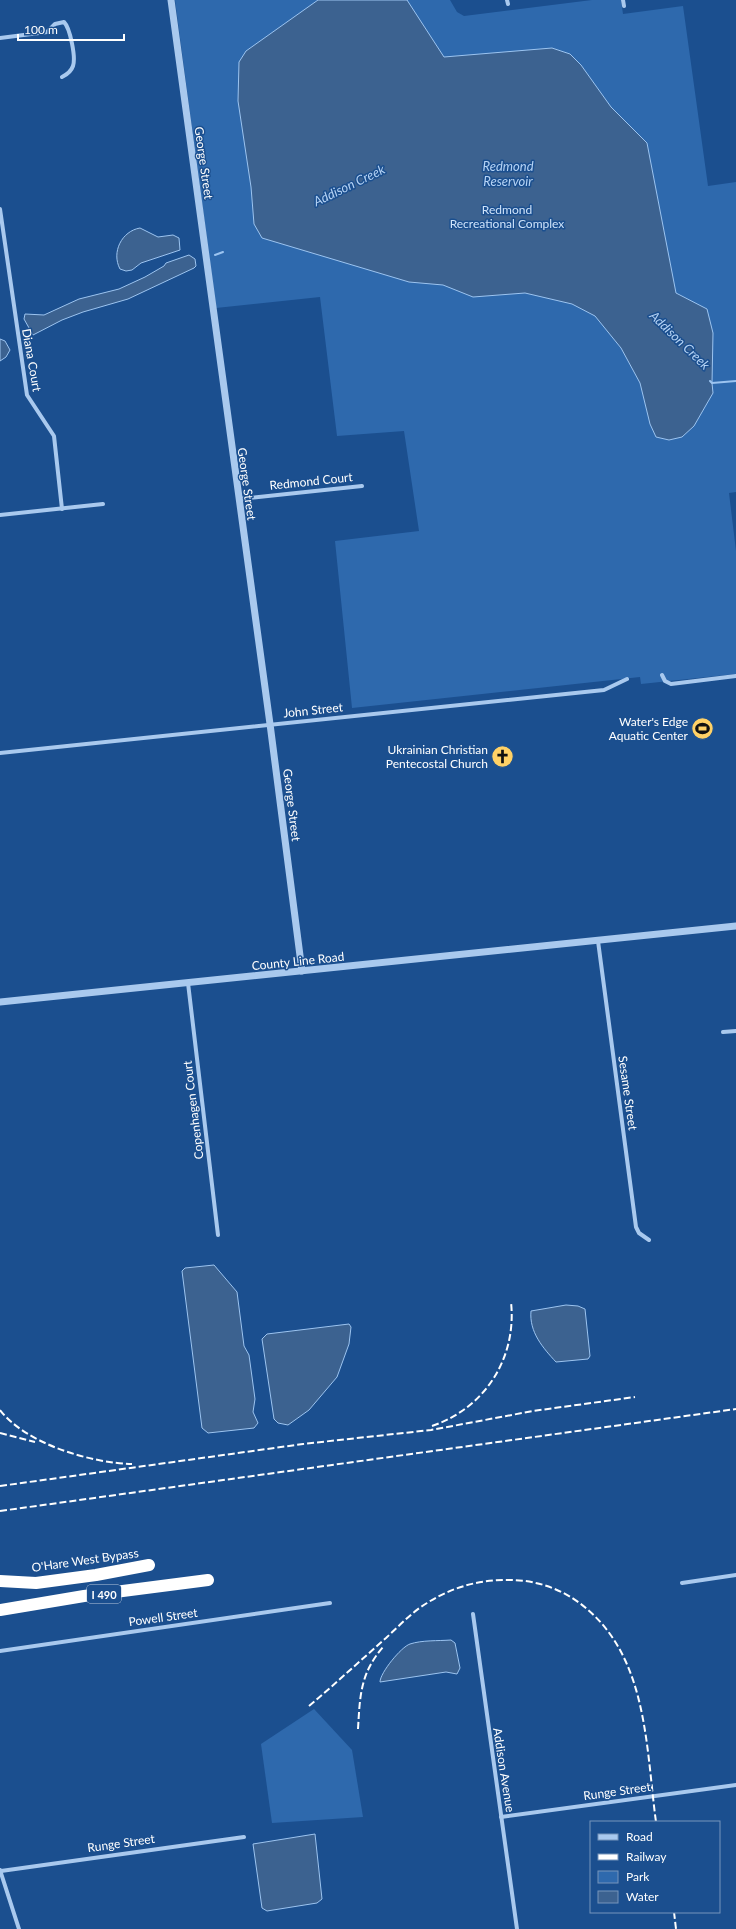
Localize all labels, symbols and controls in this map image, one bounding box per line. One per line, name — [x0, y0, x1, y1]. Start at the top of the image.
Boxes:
scale bar — [18, 16, 124, 42]
text: 100 m — [24, 22, 58, 37]
street label: George Street — [191, 126, 217, 201]
water label: Redmond Reservoir — [482, 158, 534, 189]
water label: Addison Creek — [310, 160, 388, 210]
park label: Redmond Recreational Complex — [450, 202, 564, 231]
water label: Addison Creek — [646, 307, 714, 373]
street label: Diana Court — [19, 327, 45, 393]
street label: George Street — [234, 447, 260, 522]
street label: Redmond Court — [269, 469, 354, 493]
street label: John Street — [283, 699, 344, 721]
place label: Water's Edge Aquatic Center — [609, 714, 689, 743]
sports icon: Water's Edge Aquatic Center — [690, 715, 716, 741]
place label: Ukrainian Christian Pentecostal Church — [386, 742, 488, 771]
church icon: Ukrainian Christian Pentecostal Church — [490, 743, 516, 769]
street label: George Street — [280, 768, 304, 843]
street label: County Line Road — [251, 949, 345, 973]
street label: Sesame Street — [615, 1055, 641, 1132]
street label: Copenhagen Court — [179, 1059, 207, 1160]
street label: O'Hare West Bypass — [31, 1545, 139, 1575]
road number: I 490 — [87, 1585, 121, 1603]
street label: Powell Street — [127, 1605, 199, 1629]
street label: Addison Avenue — [490, 1727, 518, 1813]
street label: Runge Street — [582, 1779, 652, 1803]
legend — [590, 1821, 720, 1913]
text: Road — [626, 1829, 653, 1844]
street label: Runge Street — [86, 1831, 156, 1855]
text: Railway — [626, 1849, 667, 1864]
text: Park — [626, 1869, 650, 1884]
text: Water — [626, 1889, 659, 1904]

